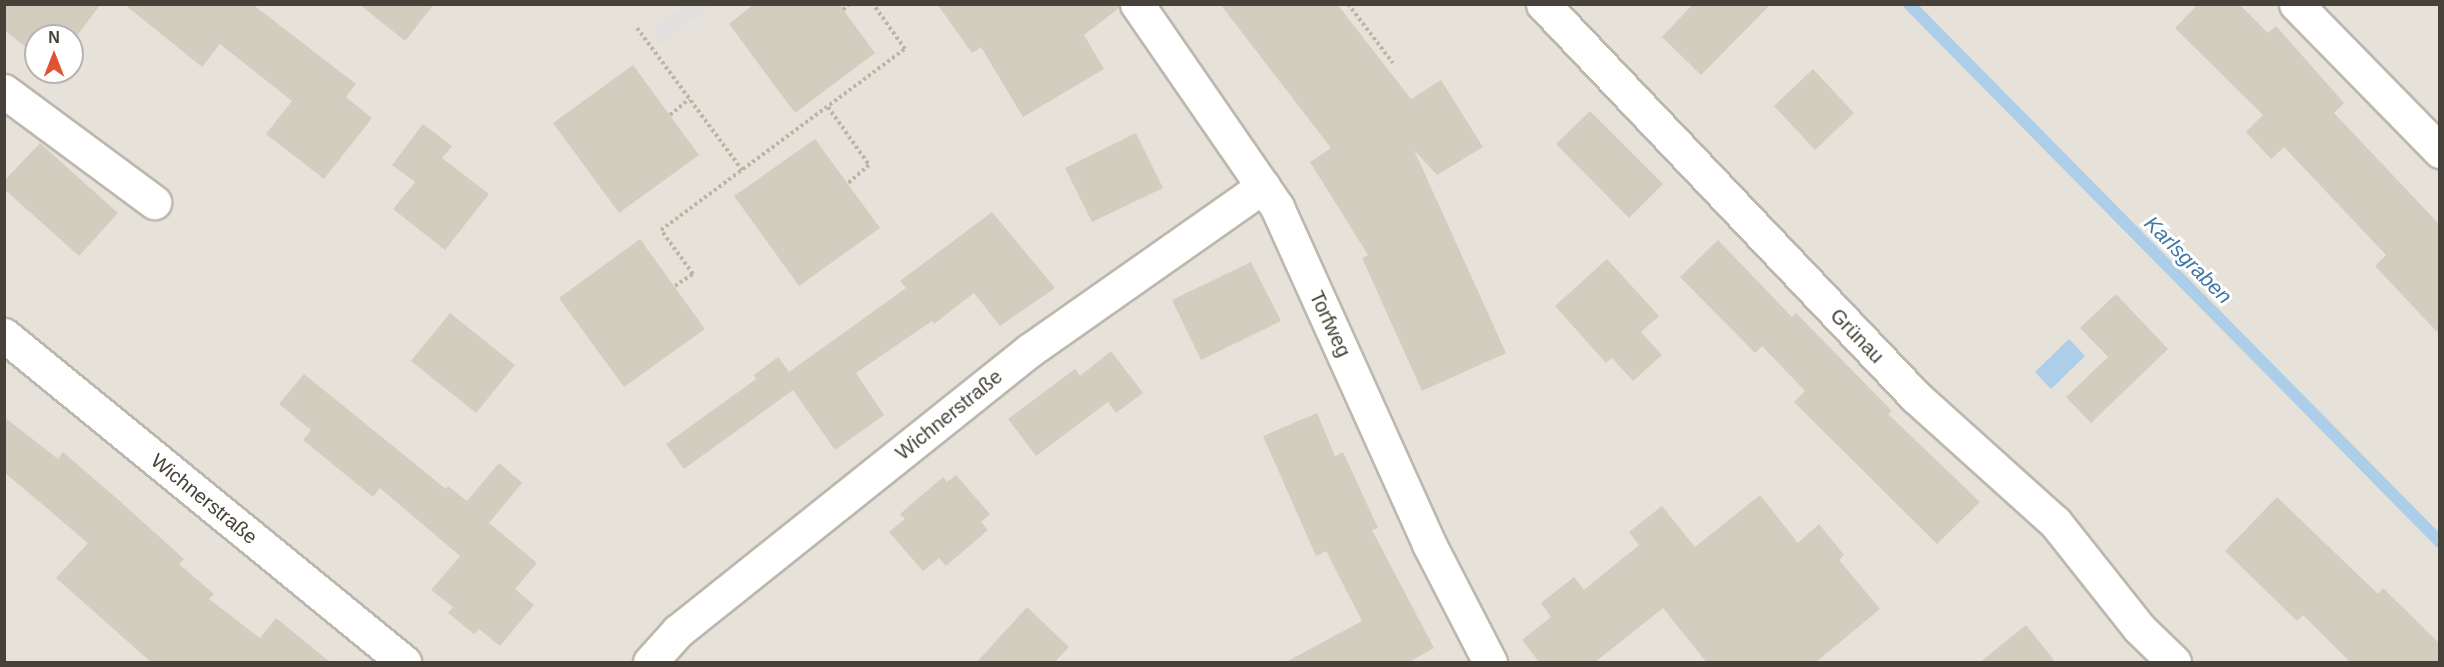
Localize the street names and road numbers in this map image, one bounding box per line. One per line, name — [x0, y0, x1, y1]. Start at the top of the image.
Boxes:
street label: Torfweg — [1304, 287, 1356, 361]
street label: Grünau — [1825, 304, 1889, 368]
street label: Wichnerstraße — [891, 365, 1007, 465]
street label: Wichnerstraße — [146, 449, 262, 549]

